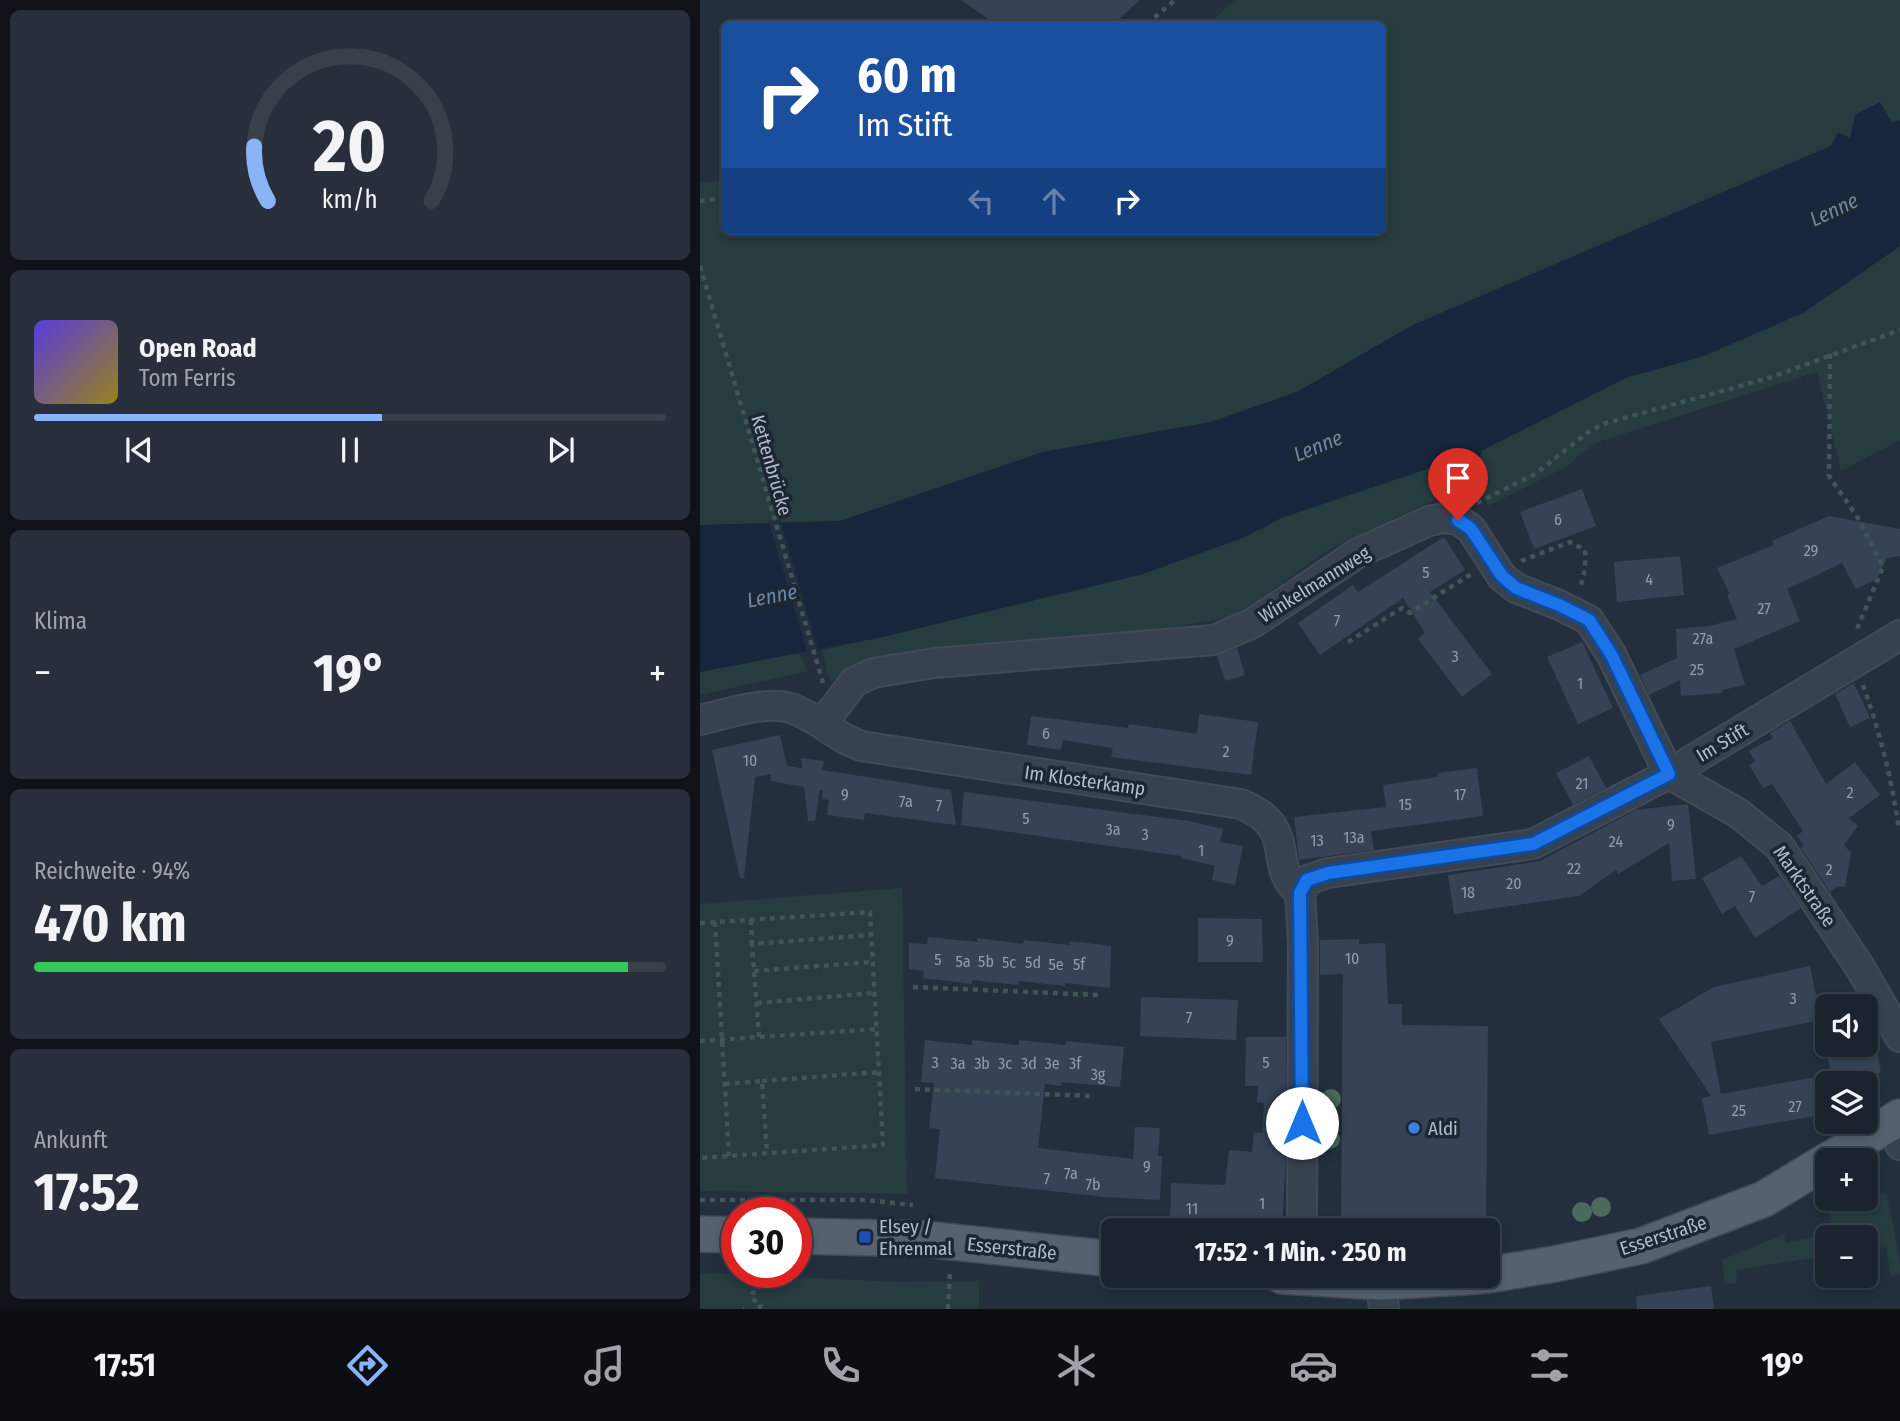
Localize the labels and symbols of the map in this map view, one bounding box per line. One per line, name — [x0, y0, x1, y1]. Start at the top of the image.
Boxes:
water label: Lenne — [1806, 188, 1862, 232]
street label: Kettenbrücke — [746, 412, 797, 518]
water label: Lenne — [1290, 424, 1346, 468]
pin — [1428, 448, 1488, 520]
house number: 6 — [1554, 510, 1562, 529]
street label: Winkelmannweg — [1254, 541, 1374, 628]
house number: 29 — [1804, 541, 1819, 560]
house number: 5 — [1422, 563, 1430, 582]
house number: 4 — [1645, 570, 1653, 589]
water label: Lenne — [745, 578, 799, 614]
house number: 27 — [1757, 599, 1771, 618]
house number: 7 — [1334, 611, 1341, 630]
house number: 27a — [1693, 629, 1714, 648]
house number: 3 — [1451, 647, 1459, 666]
house number: 25 — [1690, 660, 1704, 679]
house number: 1 — [1577, 674, 1583, 693]
street label: Im Stift — [1692, 718, 1753, 767]
house number: 6 — [1042, 724, 1050, 743]
house number: 2 — [1222, 742, 1230, 761]
house number: 10 — [743, 751, 757, 770]
street label: Im Klosterkamp — [1023, 761, 1147, 800]
house number: 21 — [1576, 774, 1588, 793]
house number: 2 — [1846, 783, 1854, 802]
house number: 9 — [841, 785, 849, 804]
house number: 17 — [1454, 785, 1467, 804]
house number: 7a — [899, 792, 913, 811]
house number: 15 — [1398, 795, 1412, 814]
house number: 7 — [936, 796, 943, 815]
house number: 5 — [1022, 809, 1030, 828]
house number: 9 — [1667, 815, 1675, 834]
house number: 3a — [1105, 820, 1121, 839]
house number: 3 — [1141, 825, 1149, 844]
house number: 13a — [1343, 828, 1365, 847]
house number: 13 — [1310, 831, 1324, 850]
house number: 24 — [1609, 832, 1623, 851]
house number: 1 — [1198, 841, 1204, 860]
street label: Marktstraße — [1768, 841, 1841, 931]
house number: 22 — [1567, 859, 1581, 878]
house number: 2 — [1825, 860, 1833, 879]
house number: 20 — [1506, 874, 1522, 893]
house number: 18 — [1461, 883, 1475, 902]
house number: 7 — [1749, 887, 1756, 906]
house number: 9 — [1226, 931, 1234, 950]
house number: 10 — [1345, 949, 1359, 968]
house number: 5 — [934, 950, 942, 969]
house number: 5a — [955, 952, 971, 971]
house number: 5b — [978, 952, 994, 971]
house number: 5c — [1002, 953, 1016, 972]
house number: 5d — [1025, 953, 1041, 972]
house number: 5e — [1048, 955, 1064, 974]
house number: 5f — [1073, 955, 1086, 974]
house number: 3 — [1789, 989, 1797, 1008]
house number: 7 — [1186, 1008, 1193, 1027]
house number: 3 — [931, 1053, 939, 1072]
house number: 5 — [1262, 1053, 1270, 1072]
house number: 3a — [950, 1054, 966, 1073]
house number: 3b — [974, 1054, 990, 1073]
house number: 3c — [998, 1054, 1012, 1073]
house number: 3d — [1021, 1054, 1037, 1073]
house number: 3e — [1044, 1054, 1060, 1073]
house number: 3f — [1069, 1054, 1082, 1073]
house number: 3g — [1091, 1065, 1106, 1084]
position arrow — [1265, 1086, 1339, 1160]
house number: 27 — [1788, 1097, 1802, 1116]
house number: 25 — [1732, 1101, 1746, 1120]
place label: Aldi — [1428, 1117, 1458, 1140]
marker: Aldi — [1406, 1120, 1422, 1136]
house number: 9 — [1143, 1157, 1151, 1176]
house number: 7a — [1064, 1164, 1078, 1183]
house number: 7 — [1044, 1169, 1051, 1188]
house number: 7b — [1086, 1175, 1101, 1194]
house number: 1 — [1259, 1194, 1265, 1213]
speed limit sign: 30 — [721, 1197, 812, 1288]
house number: 11 — [1186, 1199, 1198, 1218]
street label: Esserstraße — [1617, 1211, 1709, 1260]
place label: Elsey / Ehrenmal — [879, 1215, 952, 1260]
marker: Elsey / Ehrenmal — [857, 1229, 873, 1245]
street label: Esserstraße — [966, 1232, 1058, 1265]

